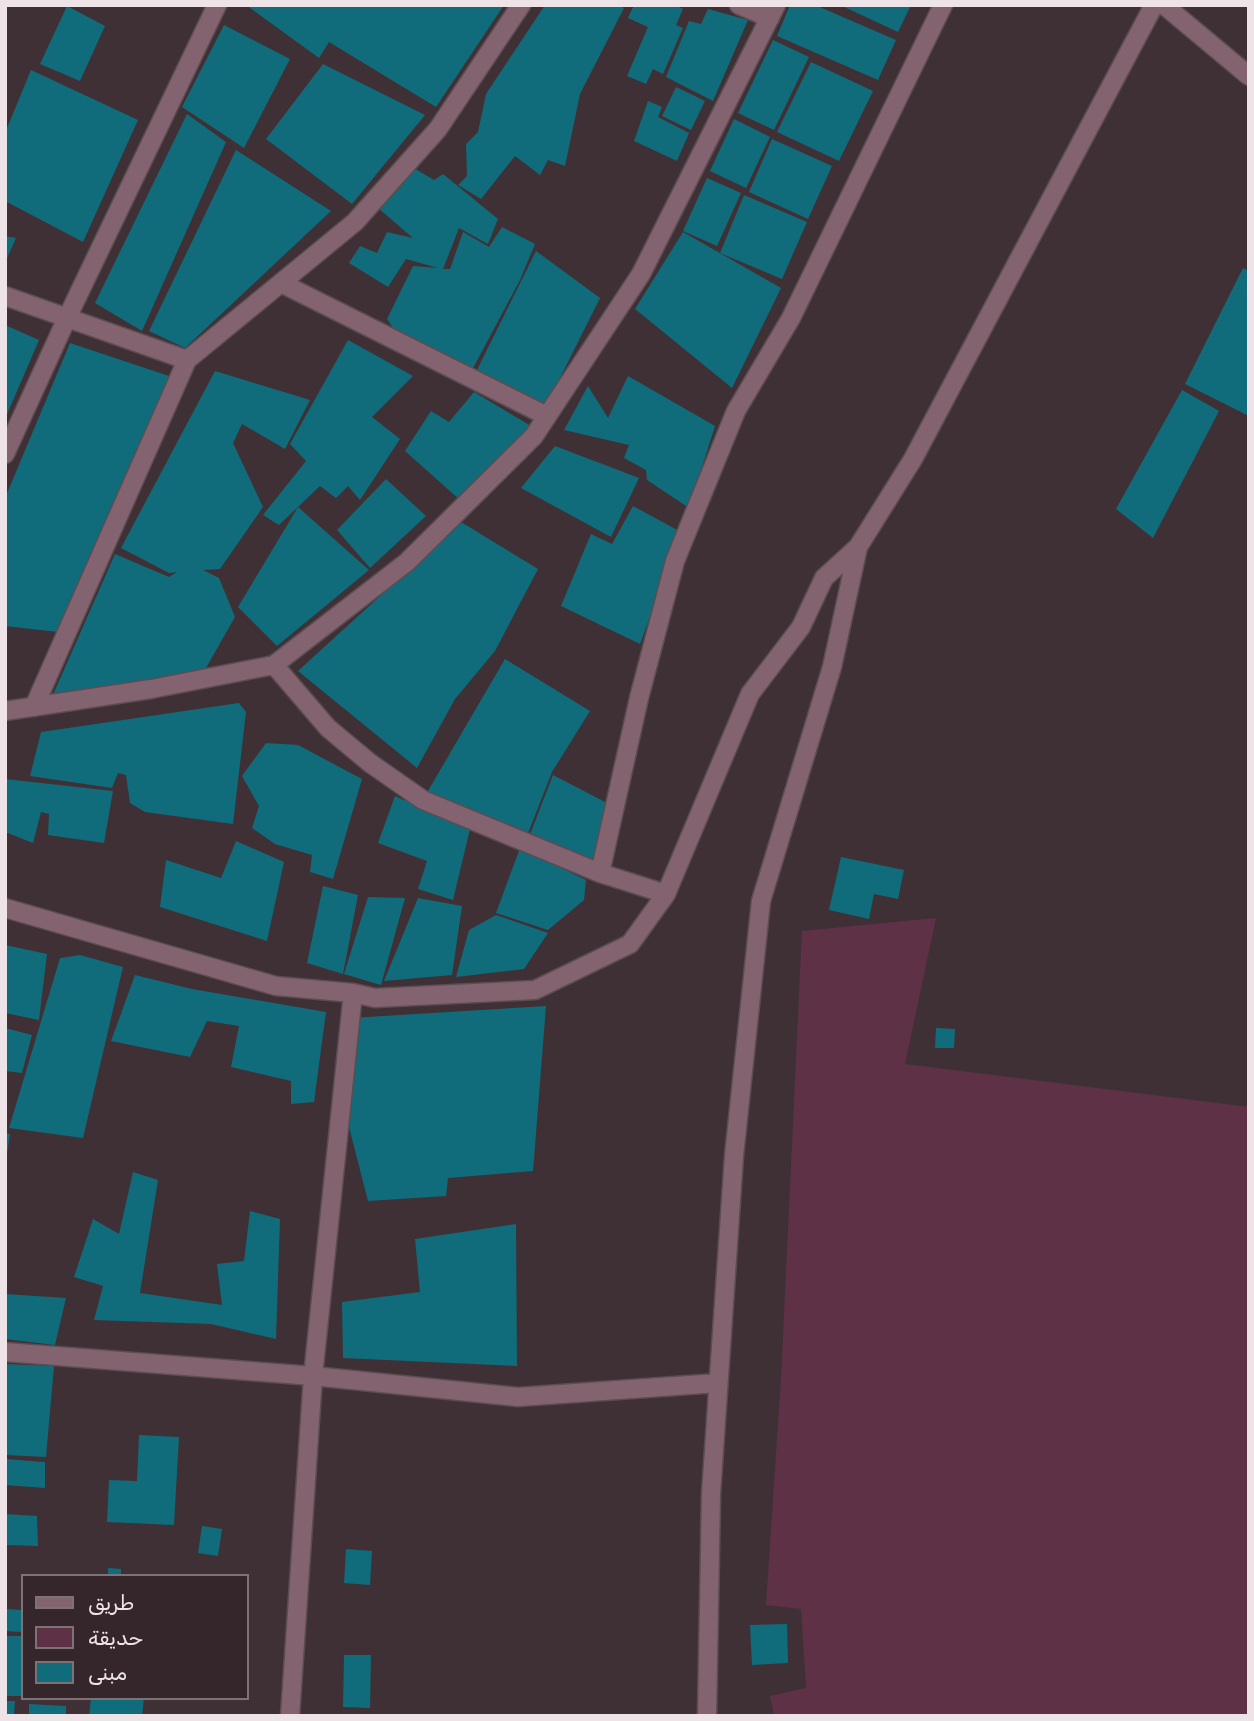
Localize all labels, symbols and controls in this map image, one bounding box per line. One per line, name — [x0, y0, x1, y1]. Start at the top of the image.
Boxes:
legend — [21, 1574, 248, 1700]
text: طريق — [88, 1590, 134, 1615]
text: حديقة — [88, 1625, 143, 1650]
text: مبنى — [88, 1660, 127, 1685]

